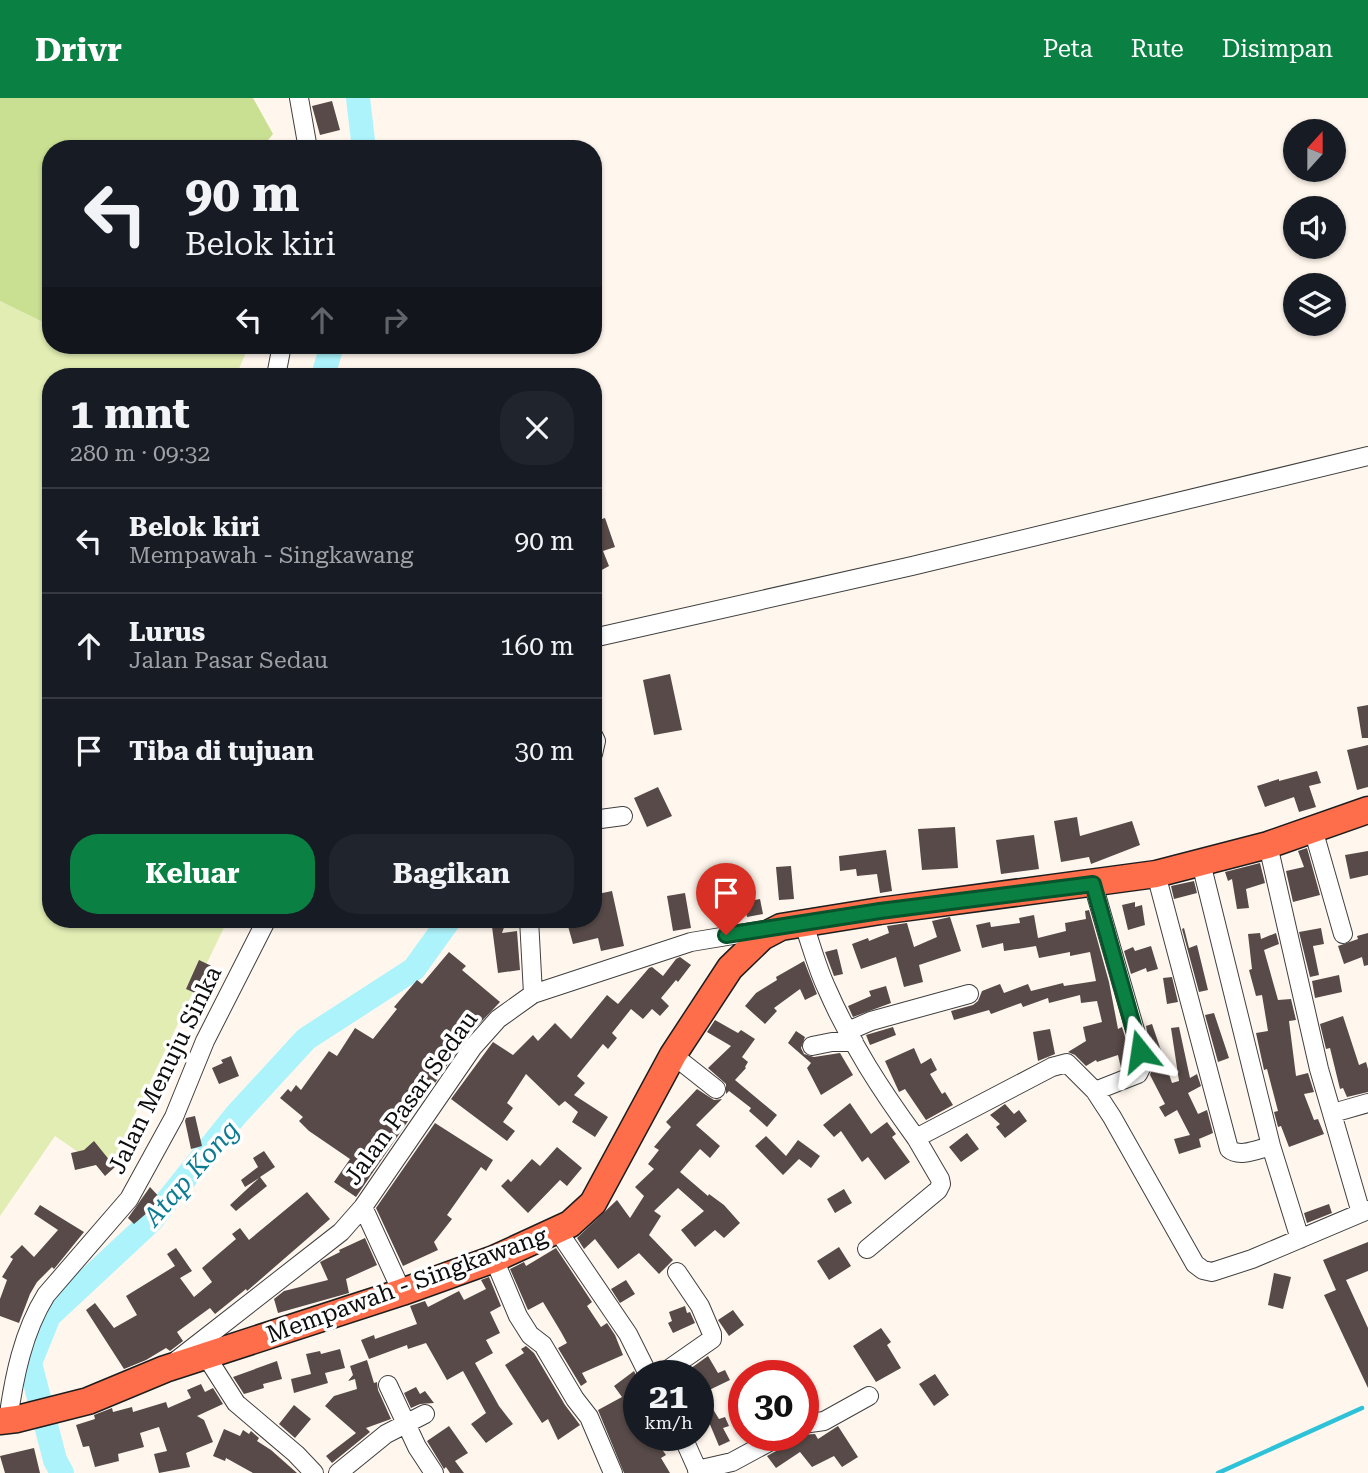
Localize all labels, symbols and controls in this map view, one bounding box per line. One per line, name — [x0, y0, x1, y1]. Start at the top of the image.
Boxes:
text: Drivr — [35, 30, 122, 69]
text: Peta — [1043, 35, 1093, 63]
text: Rute — [1131, 35, 1184, 63]
text: Disimpan — [1222, 35, 1333, 63]
north arrow — [1283, 119, 1346, 182]
map controls — [1283, 119, 1346, 336]
text: 90 m — [185, 166, 300, 223]
icon: left — [70, 168, 161, 259]
button: sound — [1283, 196, 1346, 259]
text: Belok kiri — [185, 225, 336, 263]
button: layers — [1283, 273, 1346, 336]
icon: left — [230, 301, 268, 339]
icon: ahead — [303, 301, 341, 339]
icon: right — [376, 301, 414, 339]
text: 1 mnt — [70, 389, 190, 438]
button: close — [500, 391, 574, 465]
text: 280 m · 09:32 — [70, 440, 210, 467]
text: Belok kiri — [129, 512, 260, 542]
icon: left — [70, 522, 108, 560]
text: 90 m — [515, 526, 574, 556]
text: Mempawah - Singkawang — [129, 542, 413, 569]
text: Lurus — [129, 617, 205, 647]
icon: ahead — [70, 627, 108, 665]
text: 160 m — [500, 631, 574, 661]
text: Jalan Pasar Sedau — [129, 647, 328, 674]
icon: arrive — [70, 732, 108, 770]
text: Tiba di tujuan — [129, 736, 314, 766]
text: 30 m — [515, 736, 574, 766]
button: Keluar — [70, 834, 315, 914]
button: Bagikan — [329, 834, 574, 914]
pin — [696, 863, 756, 935]
icon: arrive — [707, 874, 745, 912]
street label: Jalan Menuju Sinka — [103, 962, 227, 1178]
street label: Jalan Pasar Sedau — [339, 1006, 483, 1190]
position arrow — [1103, 1014, 1177, 1088]
water label: Atap Kong — [136, 1114, 245, 1233]
street label: Mempawah - Singkawang — [263, 1221, 552, 1349]
speed limit sign: 30 — [728, 1360, 819, 1451]
text: 21 — [649, 1376, 688, 1417]
text: km/h — [644, 1412, 693, 1433]

